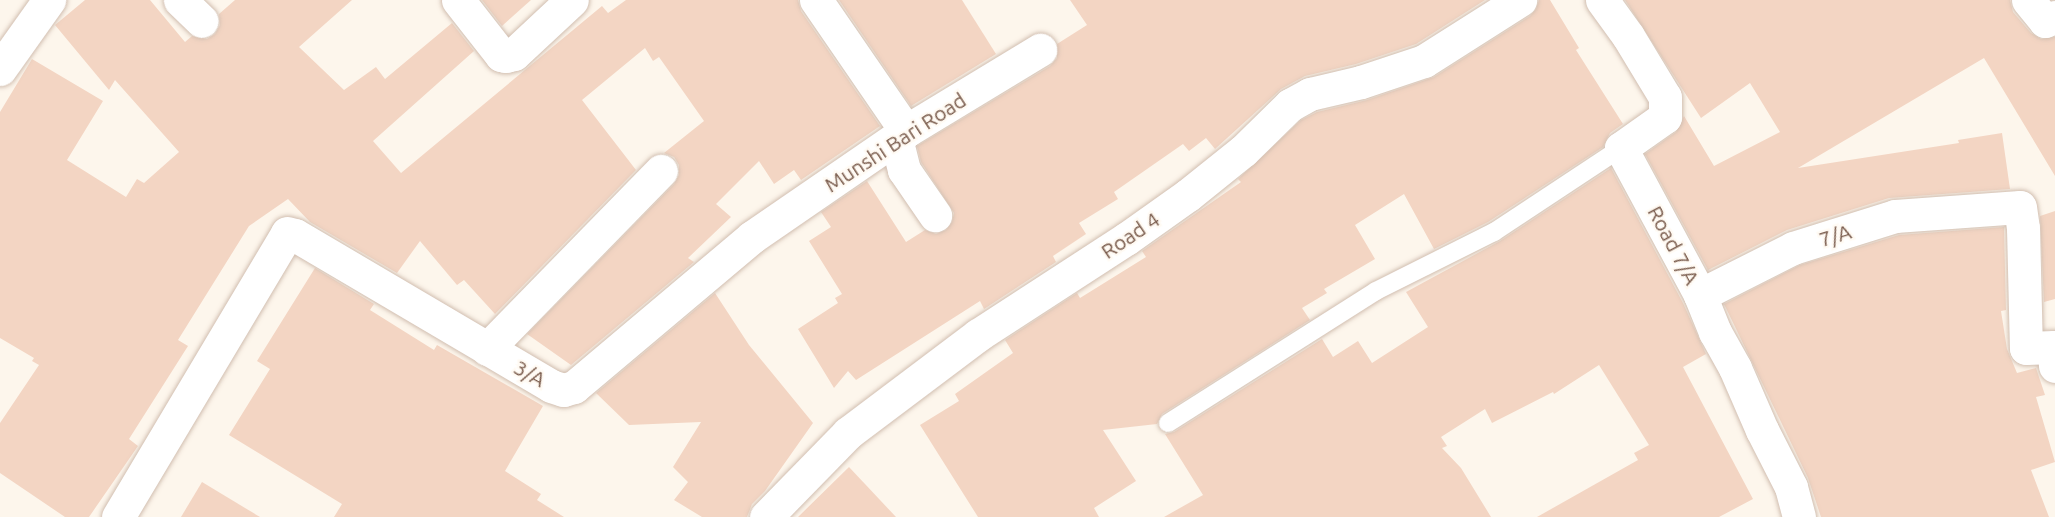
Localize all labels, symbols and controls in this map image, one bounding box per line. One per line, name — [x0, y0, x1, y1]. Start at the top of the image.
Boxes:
street label: Munshi Bari Road — [820, 87, 970, 197]
street label: Road 7/A — [1643, 201, 1705, 289]
street label: Road 4 — [1096, 206, 1164, 264]
street label: 7/A — [1816, 218, 1854, 252]
street label: 3/A — [510, 354, 550, 392]

